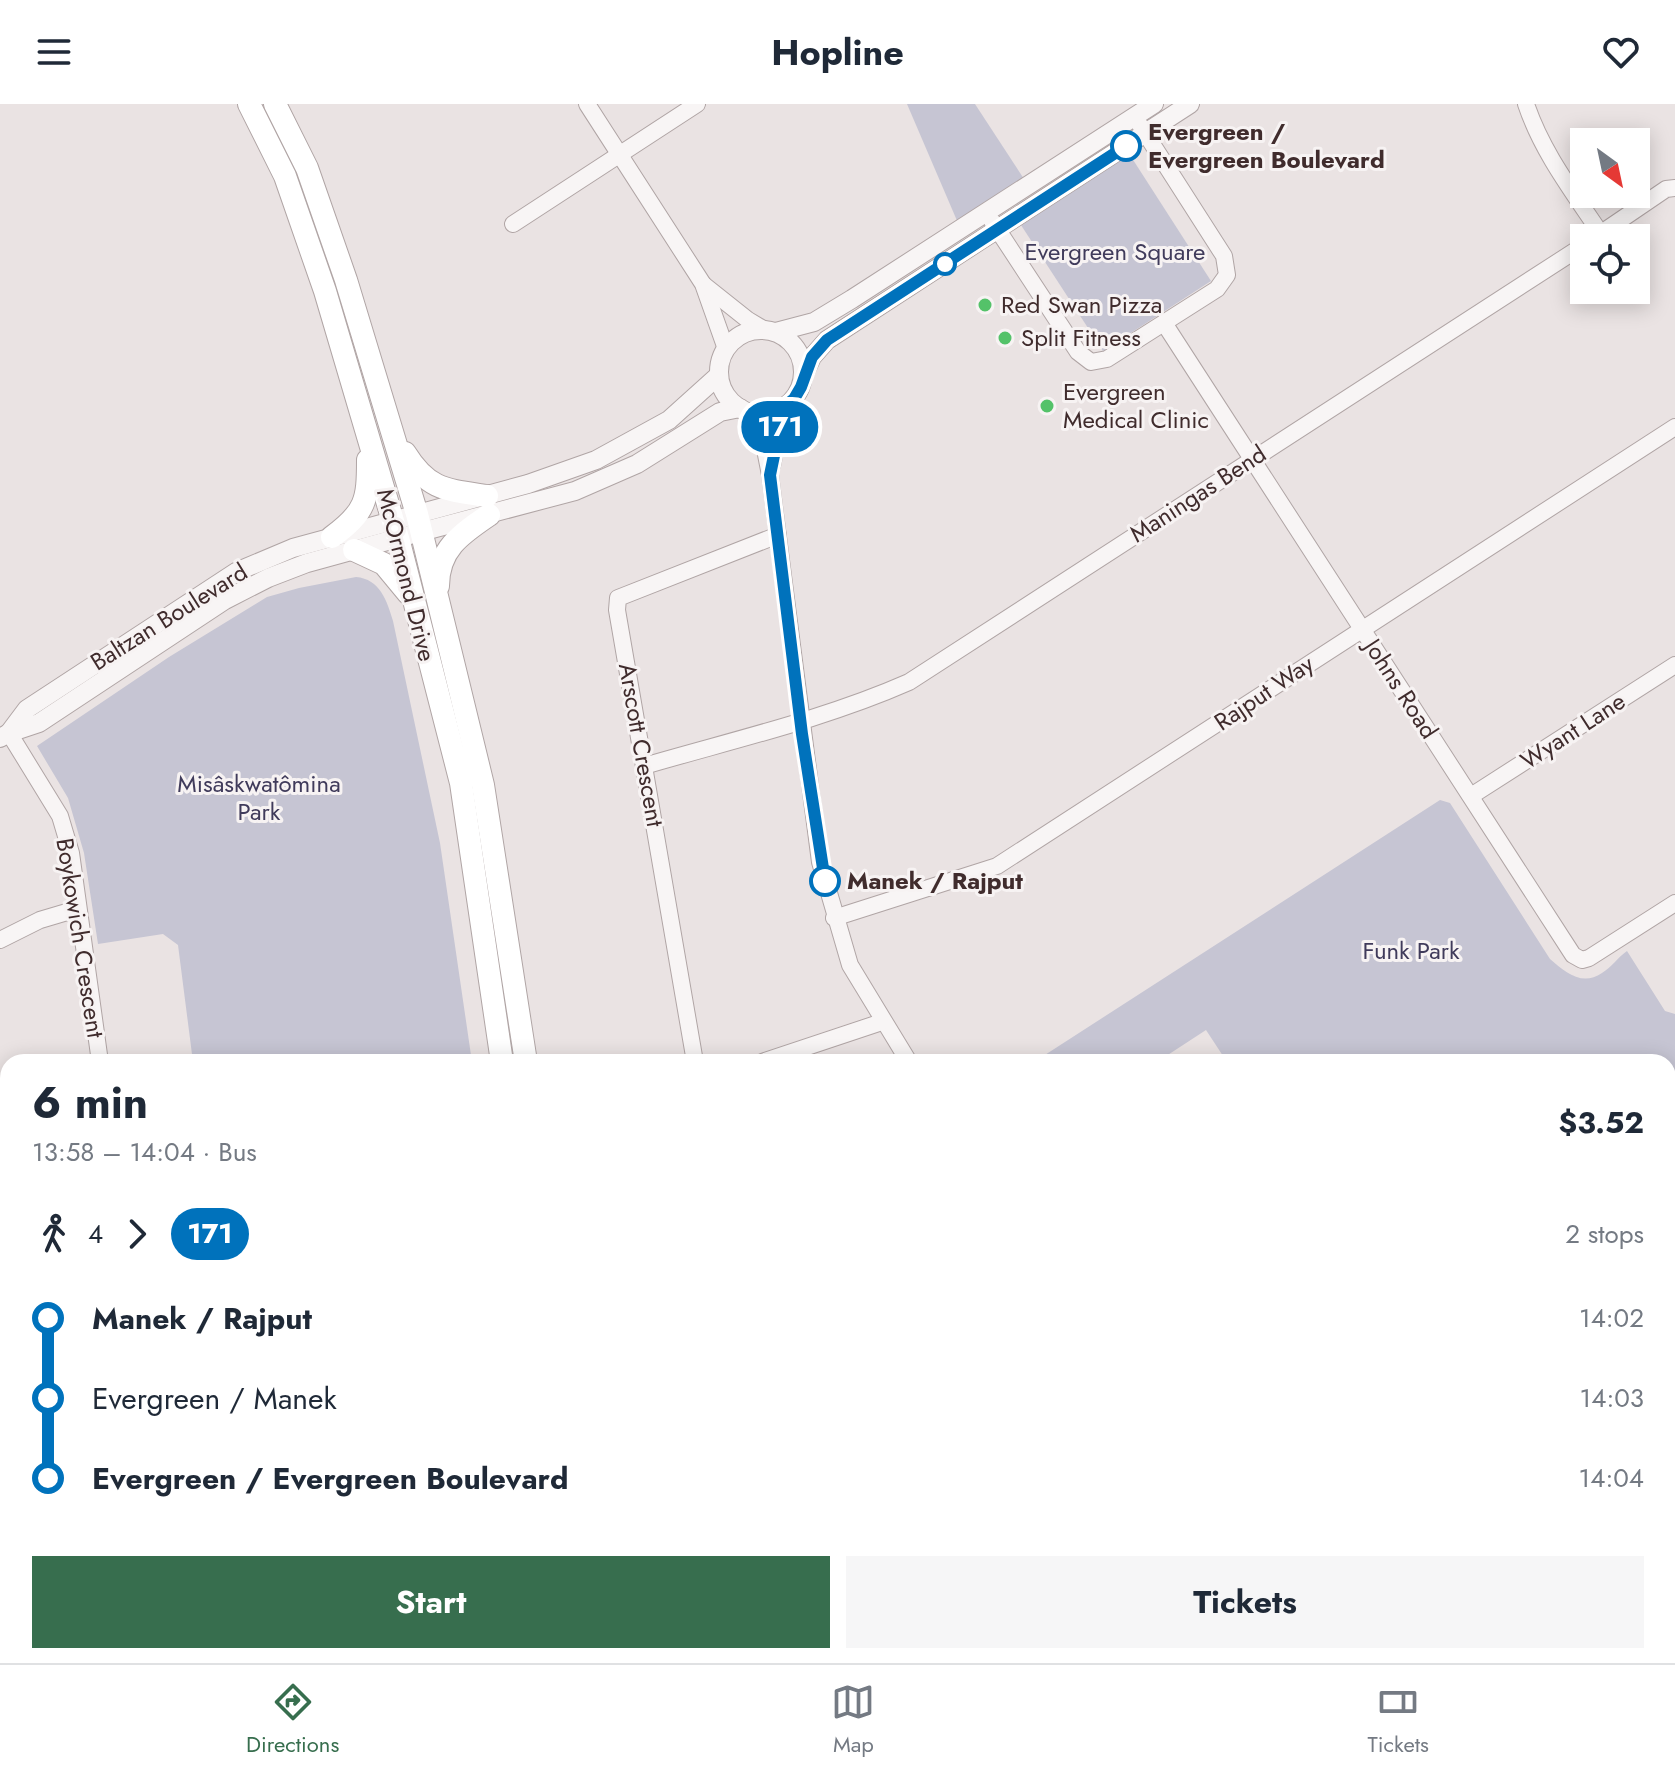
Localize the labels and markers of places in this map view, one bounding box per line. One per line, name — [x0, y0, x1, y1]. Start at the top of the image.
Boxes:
place label: Evergreen / Evergreen Boulevard — [1148, 114, 1385, 177]
marker: Evergreen / Evergreen Boulevard — [1111, 131, 1141, 161]
unlabelled marker — [934, 253, 956, 275]
place label: Red Swan Pizza — [1001, 287, 1162, 322]
marker: Red Swan Pizza — [976, 296, 994, 314]
place label: Split Fitness — [1021, 320, 1141, 355]
marker: Split Fitness — [996, 329, 1014, 347]
place label: Evergreen Medical Clinic — [1063, 374, 1209, 437]
marker: Evergreen Medical Clinic — [1038, 397, 1056, 415]
place label: Manek / Rajput — [847, 863, 1023, 898]
marker: Manek / Rajput — [810, 866, 840, 896]

